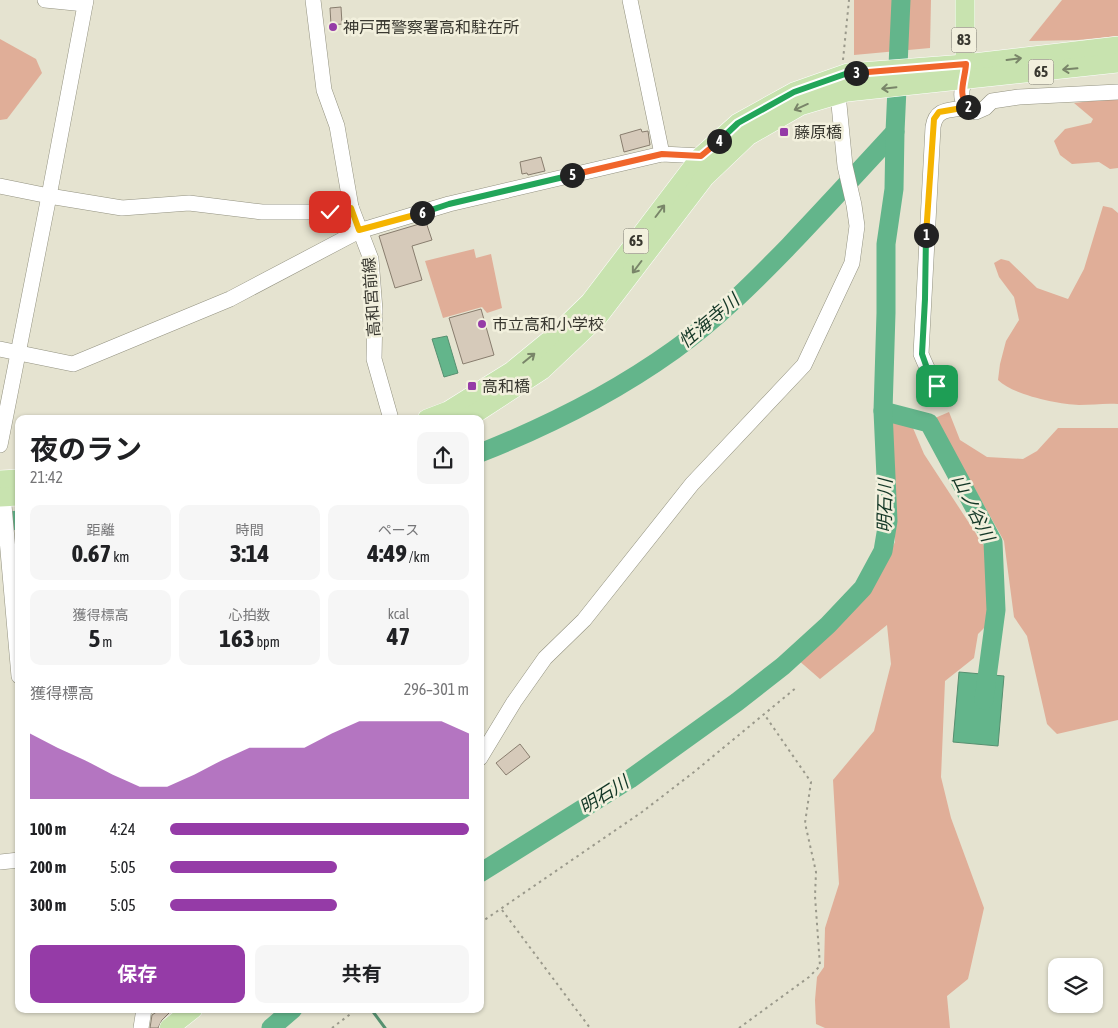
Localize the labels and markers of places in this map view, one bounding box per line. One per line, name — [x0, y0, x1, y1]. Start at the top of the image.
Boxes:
place label: 神戸西警察署高和駐在所 — [343, 18, 519, 36]
marker: 神戸西警察署高和駐在所 — [327, 21, 339, 33]
pin: 3 — [844, 60, 868, 86]
pin: 2 — [956, 94, 980, 120]
place label: 藤原橋 — [794, 123, 842, 141]
marker: 藤原橋 — [778, 126, 790, 138]
pin: 4 — [706, 128, 732, 154]
pin: 5 — [560, 162, 584, 188]
pin — [309, 191, 351, 233]
pin: 6 — [410, 200, 434, 226]
pin: 1 — [914, 222, 938, 248]
place label: 市立高和小学校 — [492, 315, 604, 333]
marker: 市立高和小学校 — [476, 318, 488, 330]
pin — [916, 365, 958, 407]
place label: 高和橋 — [482, 377, 530, 395]
marker: 高和橋 — [466, 380, 478, 392]

